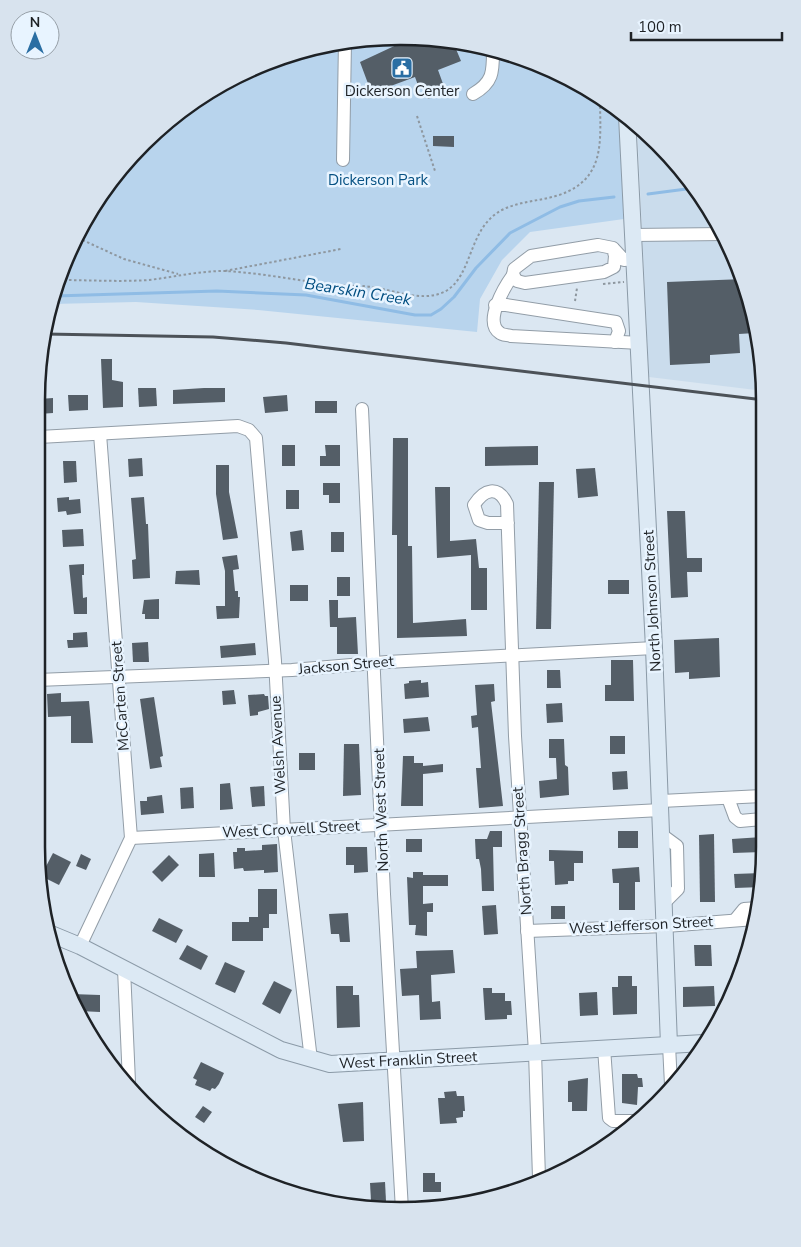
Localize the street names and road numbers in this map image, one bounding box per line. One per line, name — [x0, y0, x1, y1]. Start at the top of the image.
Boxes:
street label: North Johnson Street — [638, 529, 666, 672]
street label: McCarten Street — [106, 640, 134, 751]
street label: Jackson Street — [296, 651, 395, 679]
street label: Welsh Avenue — [265, 695, 291, 795]
street label: North West Street — [369, 747, 393, 872]
street label: North Bragg Street — [507, 785, 536, 916]
street label: West Crowell Street — [222, 815, 361, 843]
street label: West Jefferson Street — [568, 911, 714, 939]
street label: West Franklin Street — [338, 1046, 478, 1074]

